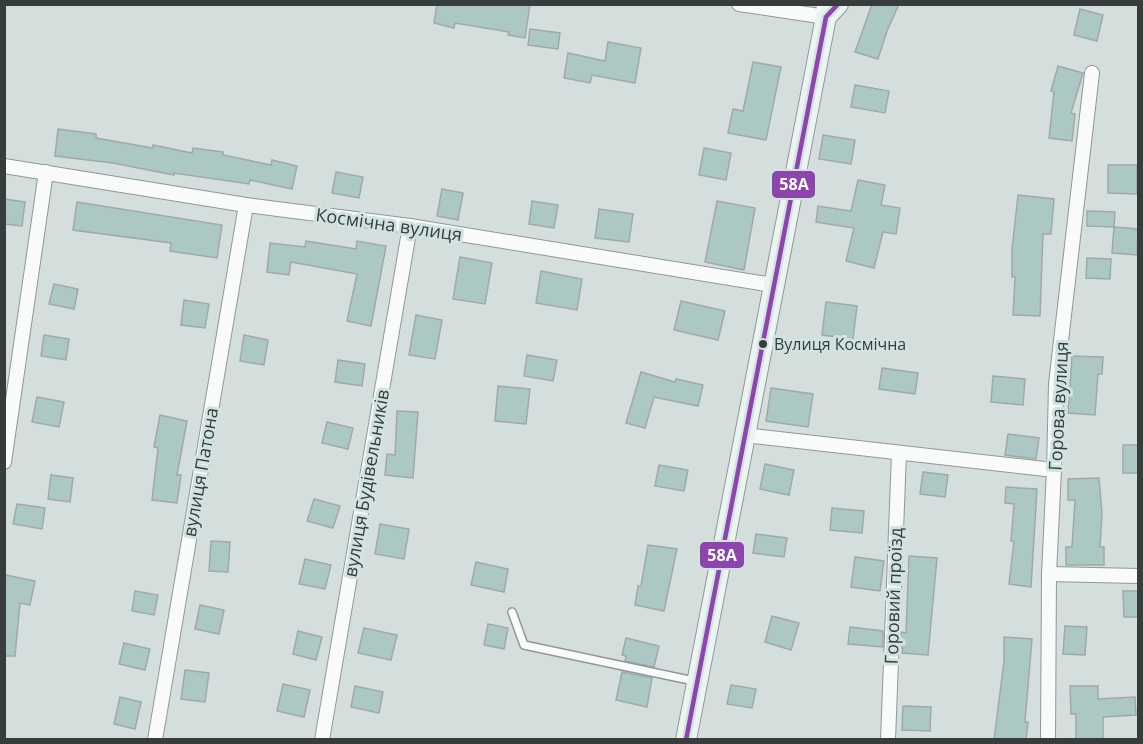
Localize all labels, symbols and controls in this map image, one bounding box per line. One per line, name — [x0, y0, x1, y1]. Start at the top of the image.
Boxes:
line badge: 58А — [771, 170, 816, 199]
text: 58А — [779, 173, 810, 195]
street label: Космічна вулиця — [314, 202, 464, 246]
place label: Вулиця Космічна — [774, 333, 906, 355]
marker: Вулиця Космічна — [757, 338, 769, 350]
street label: Горова вулиця — [1043, 341, 1073, 471]
street label: вулиця Будівельників — [338, 387, 394, 579]
street label: вулиця Патона — [177, 406, 223, 538]
street label: Горовий проїзд — [879, 527, 907, 665]
line badge: 58А — [699, 541, 745, 569]
text: 58А — [707, 544, 738, 566]

